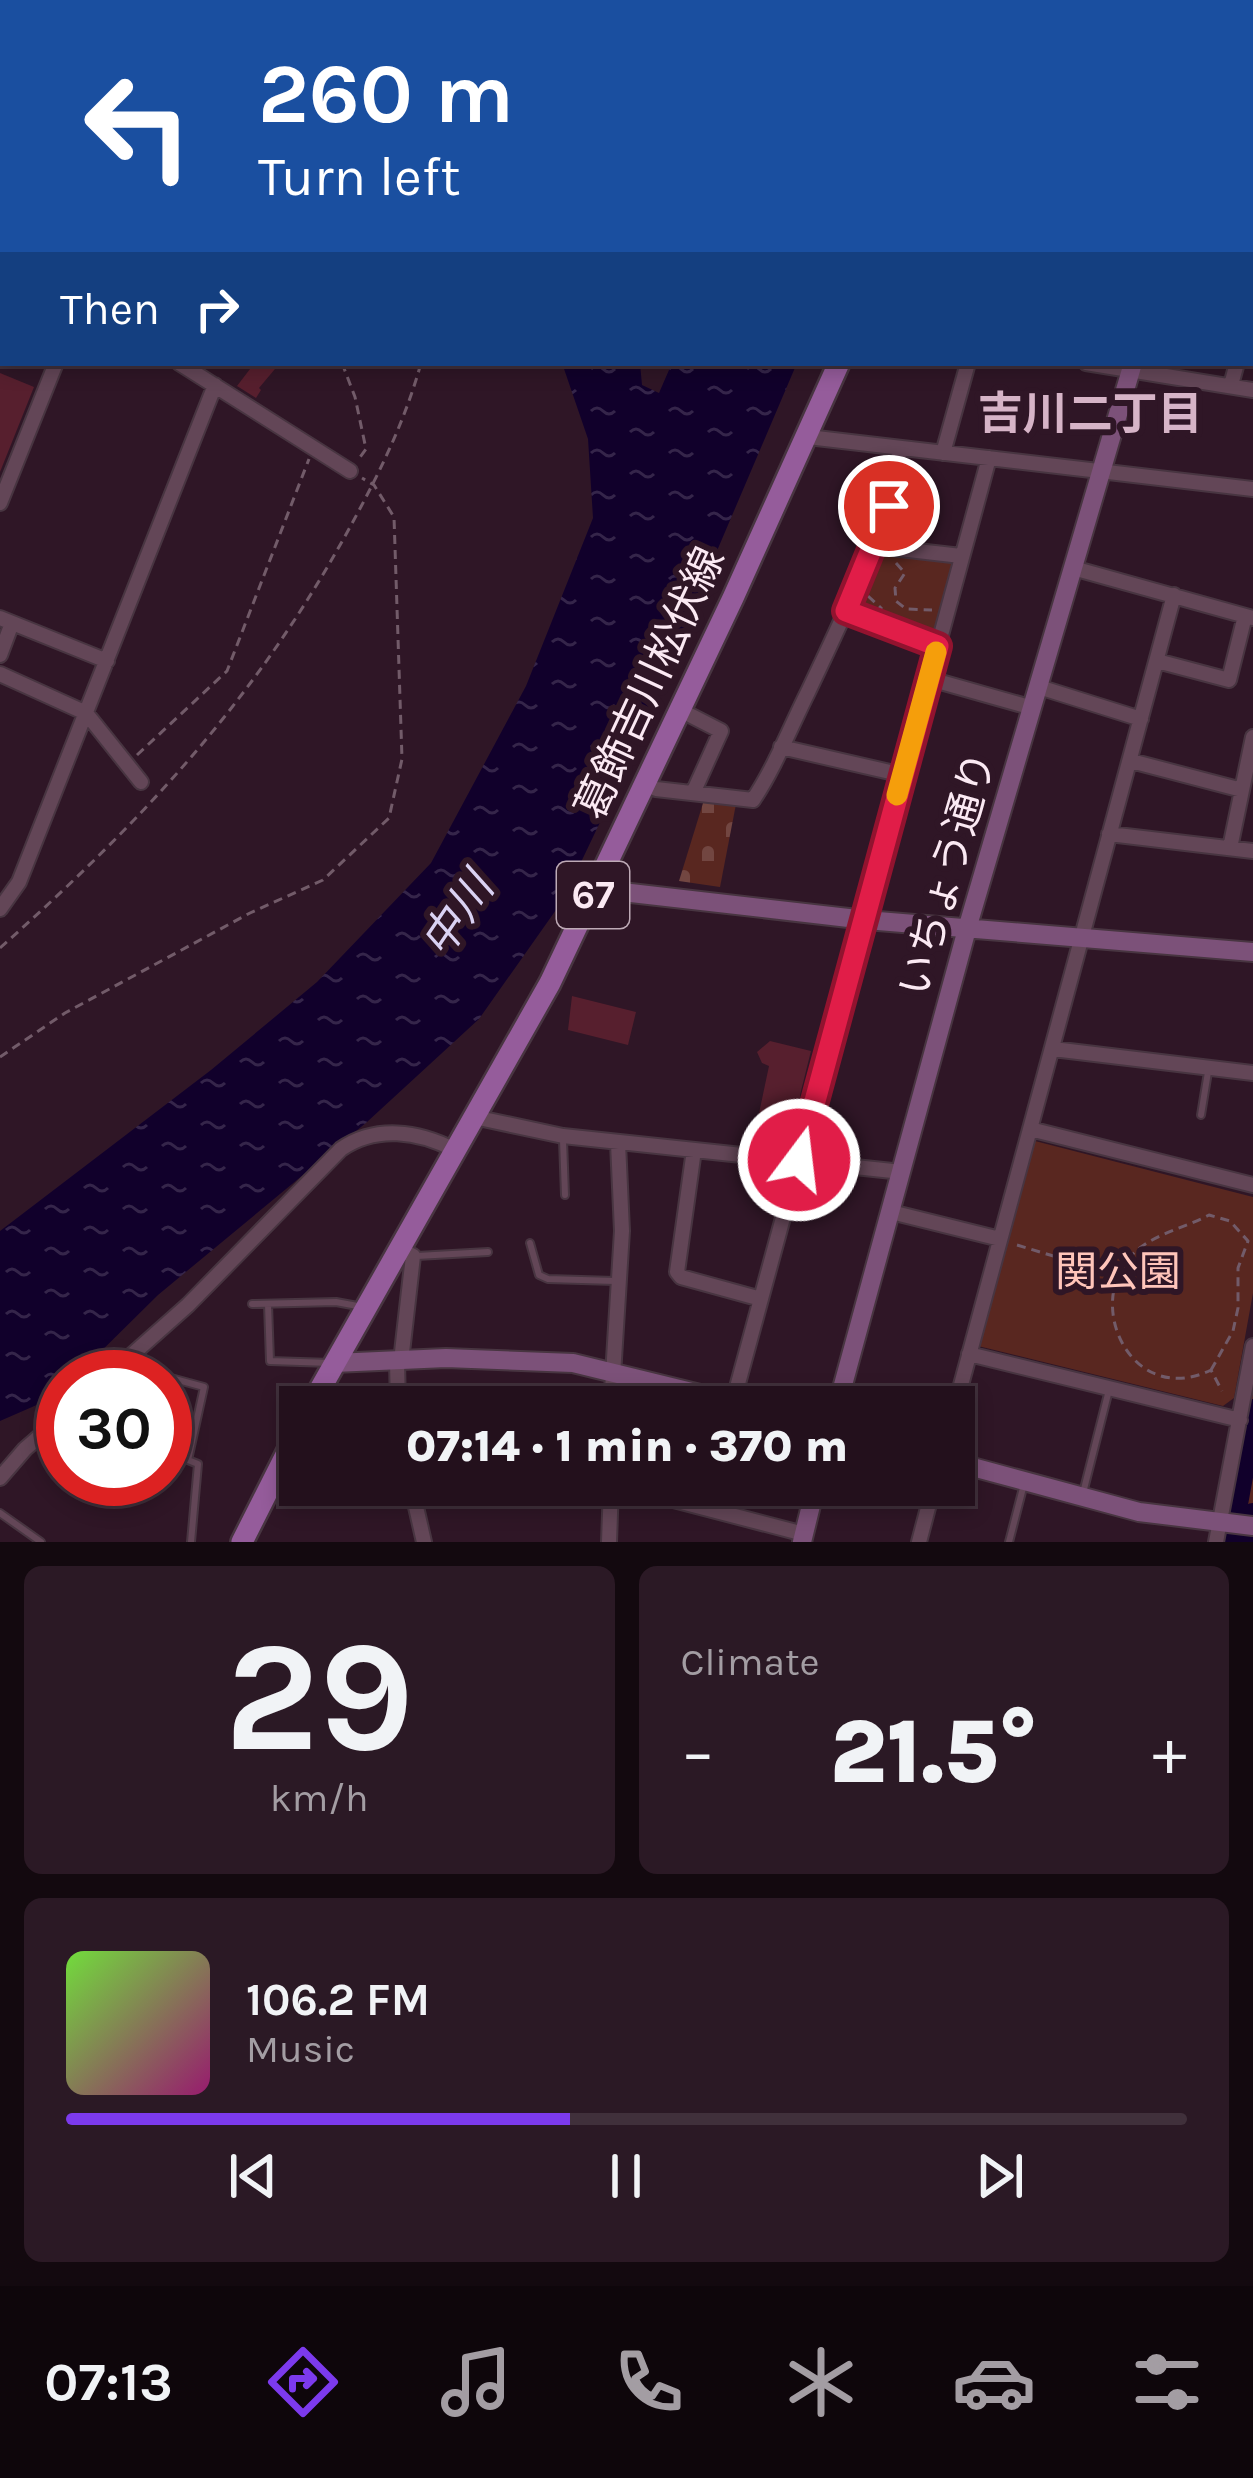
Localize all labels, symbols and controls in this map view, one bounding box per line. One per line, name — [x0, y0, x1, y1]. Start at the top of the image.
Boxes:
text: 260 m — [258, 45, 514, 143]
icon: left — [60, 48, 216, 204]
text: Turn left — [258, 145, 461, 209]
icon: right — [184, 276, 250, 342]
text: Then — [60, 283, 160, 335]
district label: 吉川二丁目 — [977, 388, 1203, 440]
pin — [838, 455, 940, 557]
icon: arrive — [856, 473, 922, 539]
street label: 葛飾吉川松伏線 — [565, 539, 735, 827]
street label: いちょう通り — [888, 746, 1006, 1002]
water label: 中川 — [410, 860, 506, 967]
road number: 67 — [557, 862, 629, 928]
position arrow — [736, 1097, 862, 1223]
park label: 関公園 — [1055, 1247, 1181, 1297]
speed limit sign: 30 — [36, 1350, 192, 1506]
text: 07:14 · 1 min · 370 m — [406, 1420, 848, 1472]
text: 29 — [224, 1606, 414, 1788]
text: Climate — [681, 1639, 820, 1685]
text: 21.5° — [830, 1699, 1038, 1805]
text: − — [681, 1713, 715, 1791]
text: + — [1152, 1713, 1187, 1791]
text: km/h — [270, 1775, 369, 1821]
text: 106.2 FM — [246, 1974, 430, 2026]
text: Music — [246, 2026, 355, 2072]
icon: previous — [220, 2143, 286, 2209]
icon: pause — [593, 2143, 659, 2209]
icon: next — [967, 2143, 1033, 2209]
icon: directions — [261, 2340, 345, 2424]
icon: music — [434, 2340, 518, 2424]
icon: phone — [607, 2340, 691, 2424]
icon: climate — [779, 2340, 863, 2424]
icon: car — [952, 2340, 1036, 2424]
icon: filters — [1125, 2340, 1209, 2424]
text: 07:13 — [44, 2350, 173, 2414]

